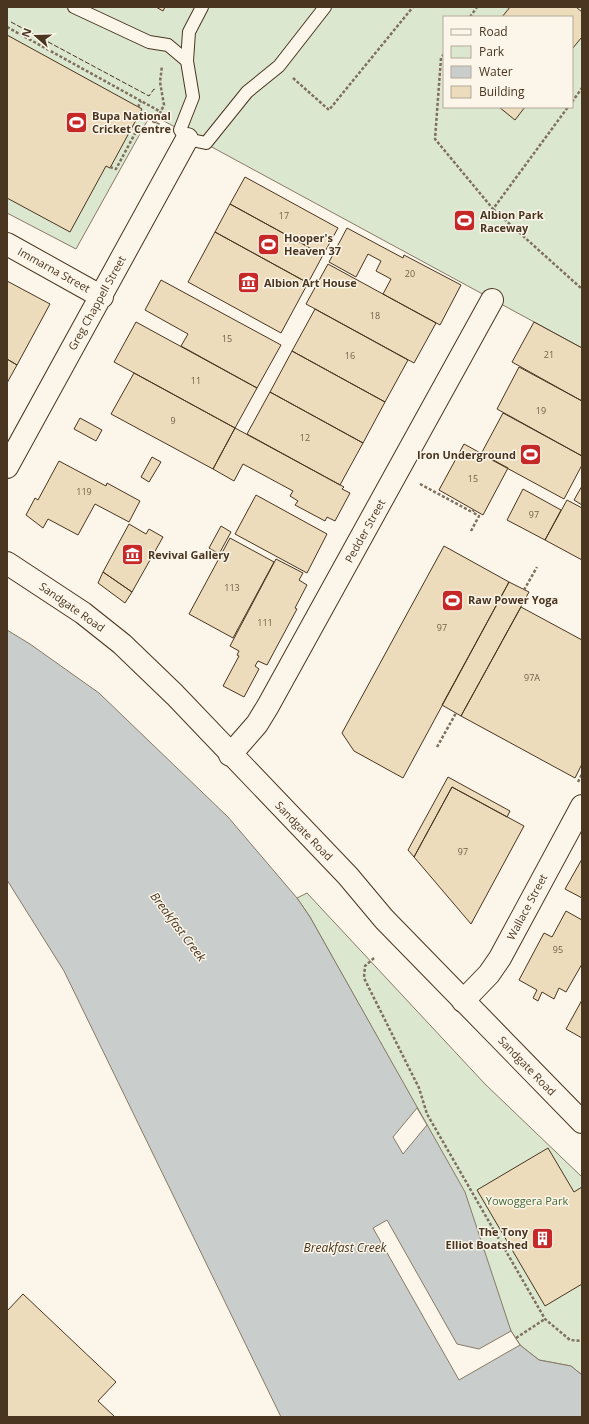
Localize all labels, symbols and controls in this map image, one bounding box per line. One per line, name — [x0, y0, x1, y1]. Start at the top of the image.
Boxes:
north arrow — [16, 16, 56, 56]
legend — [443, 16, 573, 108]
text: Road — [479, 23, 508, 40]
text: N — [18, 26, 35, 39]
text: Park — [479, 43, 505, 60]
text: Water — [479, 63, 513, 80]
text: Building — [479, 83, 525, 100]
place label: Bupa National Cricket Centre — [92, 108, 171, 136]
sports icon: Bupa National Cricket Centre — [64, 109, 90, 135]
place label: Albion Park Raceway — [480, 207, 544, 235]
sports icon: Albion Park Raceway — [452, 208, 478, 234]
house number: 17 — [279, 209, 289, 222]
place label: Hooper's Heaven 37 — [284, 230, 341, 258]
sports icon: Hooper's Heaven 37 — [256, 231, 282, 257]
street label: Immarna Street — [15, 243, 93, 296]
street label: Greg Chappell Street — [64, 253, 129, 353]
house number: 20 — [405, 267, 415, 280]
museum icon: Albion Art House — [235, 270, 261, 296]
place label: Albion Art House — [264, 275, 357, 290]
house number: 18 — [370, 309, 380, 322]
house number: 15 — [222, 332, 232, 345]
house number: 21 — [544, 348, 554, 361]
house number: 16 — [345, 349, 355, 362]
house number: 11 — [191, 374, 201, 387]
house number: 19 — [536, 404, 546, 417]
house number: 9 — [170, 414, 176, 427]
house number: 12 — [300, 431, 310, 444]
sports icon: Iron Underground — [518, 442, 544, 468]
place label: Iron Underground — [417, 447, 516, 462]
house number: 15 — [468, 472, 478, 485]
house number: 119 — [76, 485, 92, 498]
street label: Pedder Street — [341, 496, 388, 565]
house number: 97 — [529, 508, 539, 521]
museum icon: Revival Gallery — [120, 542, 146, 568]
place label: Revival Gallery — [148, 547, 230, 562]
street label: Sandgate Road — [36, 578, 108, 635]
house number: 113 — [224, 581, 240, 594]
sports icon: Raw Power Yoga — [439, 587, 465, 613]
place label: Raw Power Yoga — [468, 592, 558, 607]
house number: 111 — [257, 616, 273, 629]
house number: 97 — [437, 621, 447, 634]
house number: 97A — [524, 671, 540, 684]
street label: Sandgate Road — [272, 798, 336, 864]
house number: 97 — [458, 845, 468, 858]
street label: Wallace Street — [503, 871, 550, 943]
water label: Breakfast Creek — [147, 888, 211, 966]
house number: 95 — [553, 943, 563, 956]
street label: Sandgate Road — [495, 1033, 559, 1099]
park label: Yowoggera Park — [486, 1193, 568, 1208]
place label: The Tony Elliot Boatshed — [446, 1224, 529, 1252]
building icon: The Tony Elliot Boatshed — [530, 1225, 556, 1251]
water label: Breakfast Creek — [304, 1239, 388, 1256]

